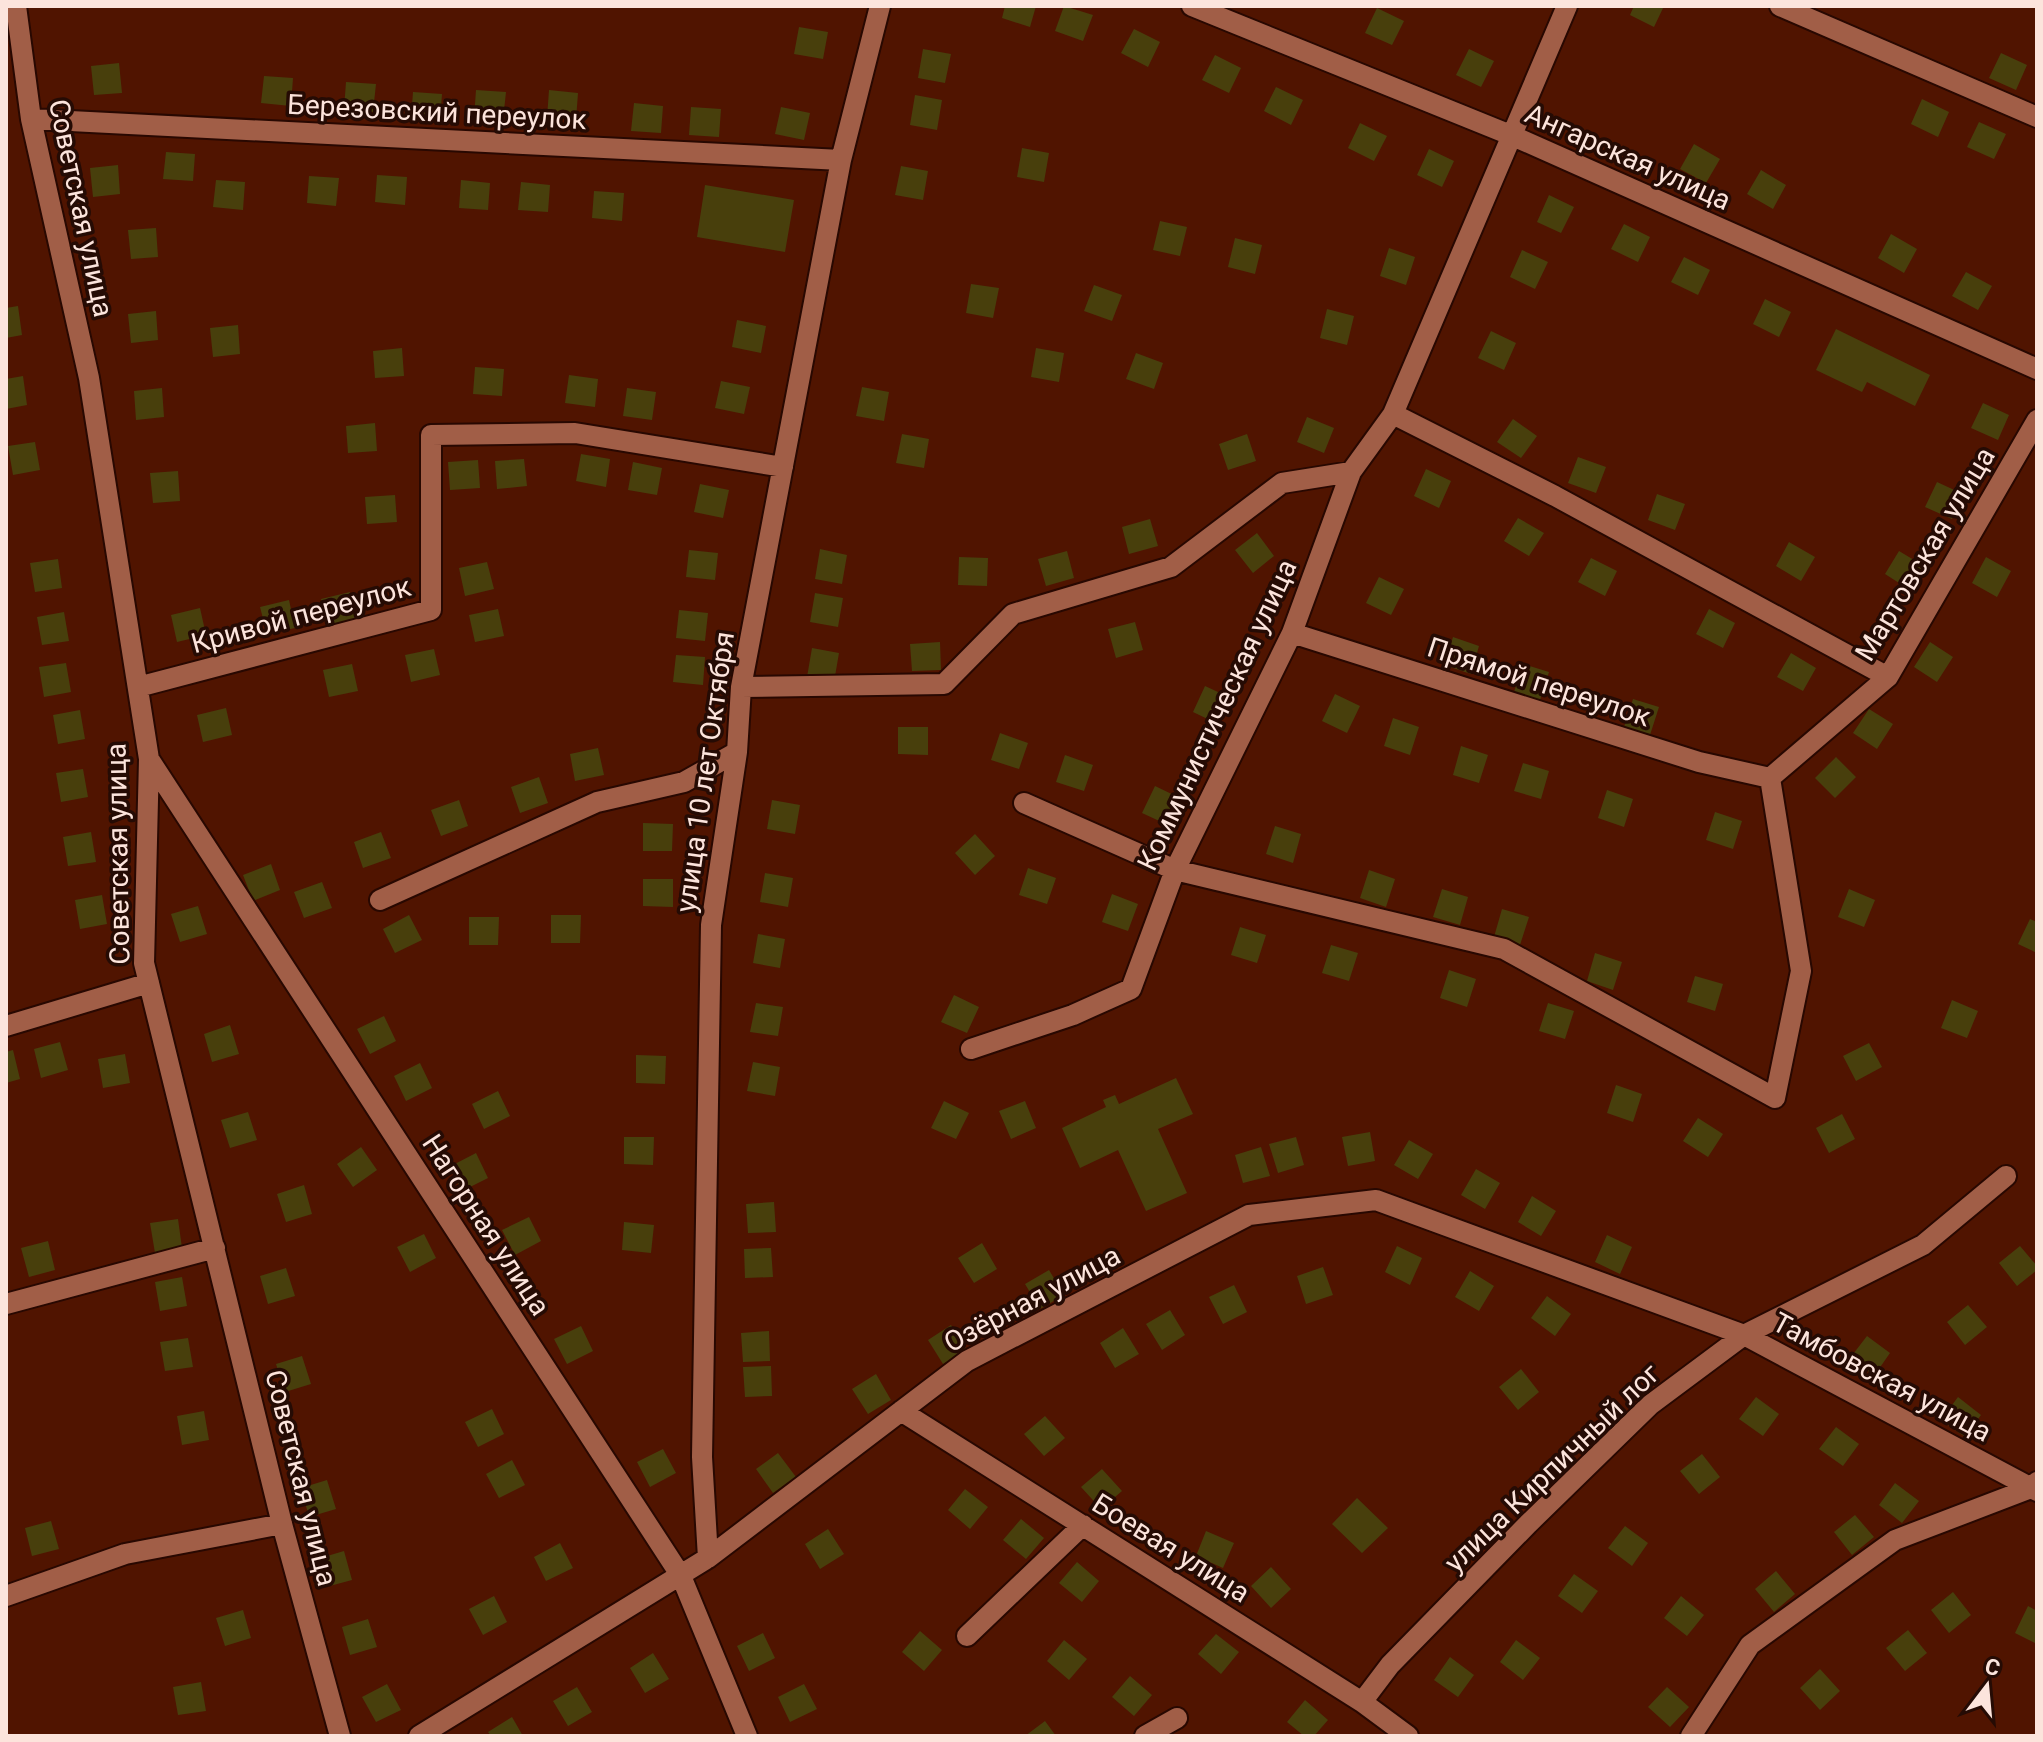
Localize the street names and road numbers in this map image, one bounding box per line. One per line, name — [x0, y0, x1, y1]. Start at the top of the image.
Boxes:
street label: Березовский переулок — [286, 88, 588, 136]
street label: Советская улица — [42, 96, 120, 320]
street label: Ангарская улица — [1520, 97, 1736, 217]
street label: Мартовская улица — [1848, 441, 2002, 667]
street label: Коммунистическая улица — [1130, 554, 1304, 876]
street label: Кривой переулок — [188, 570, 414, 660]
street label: улица 10 лет Октября — [669, 630, 741, 914]
street label: Прямой переулок — [1423, 630, 1655, 734]
street label: Советская улица — [100, 743, 136, 965]
street label: Нагорная улица — [415, 1128, 557, 1322]
street label: Озёрная улица — [938, 1239, 1126, 1359]
street label: Тамбовская улица — [1767, 1305, 1997, 1449]
street label: улица Кирпичный лог — [1438, 1357, 1666, 1579]
street label: Советская улица — [258, 1367, 344, 1589]
street label: Боевая улица — [1086, 1487, 1256, 1609]

